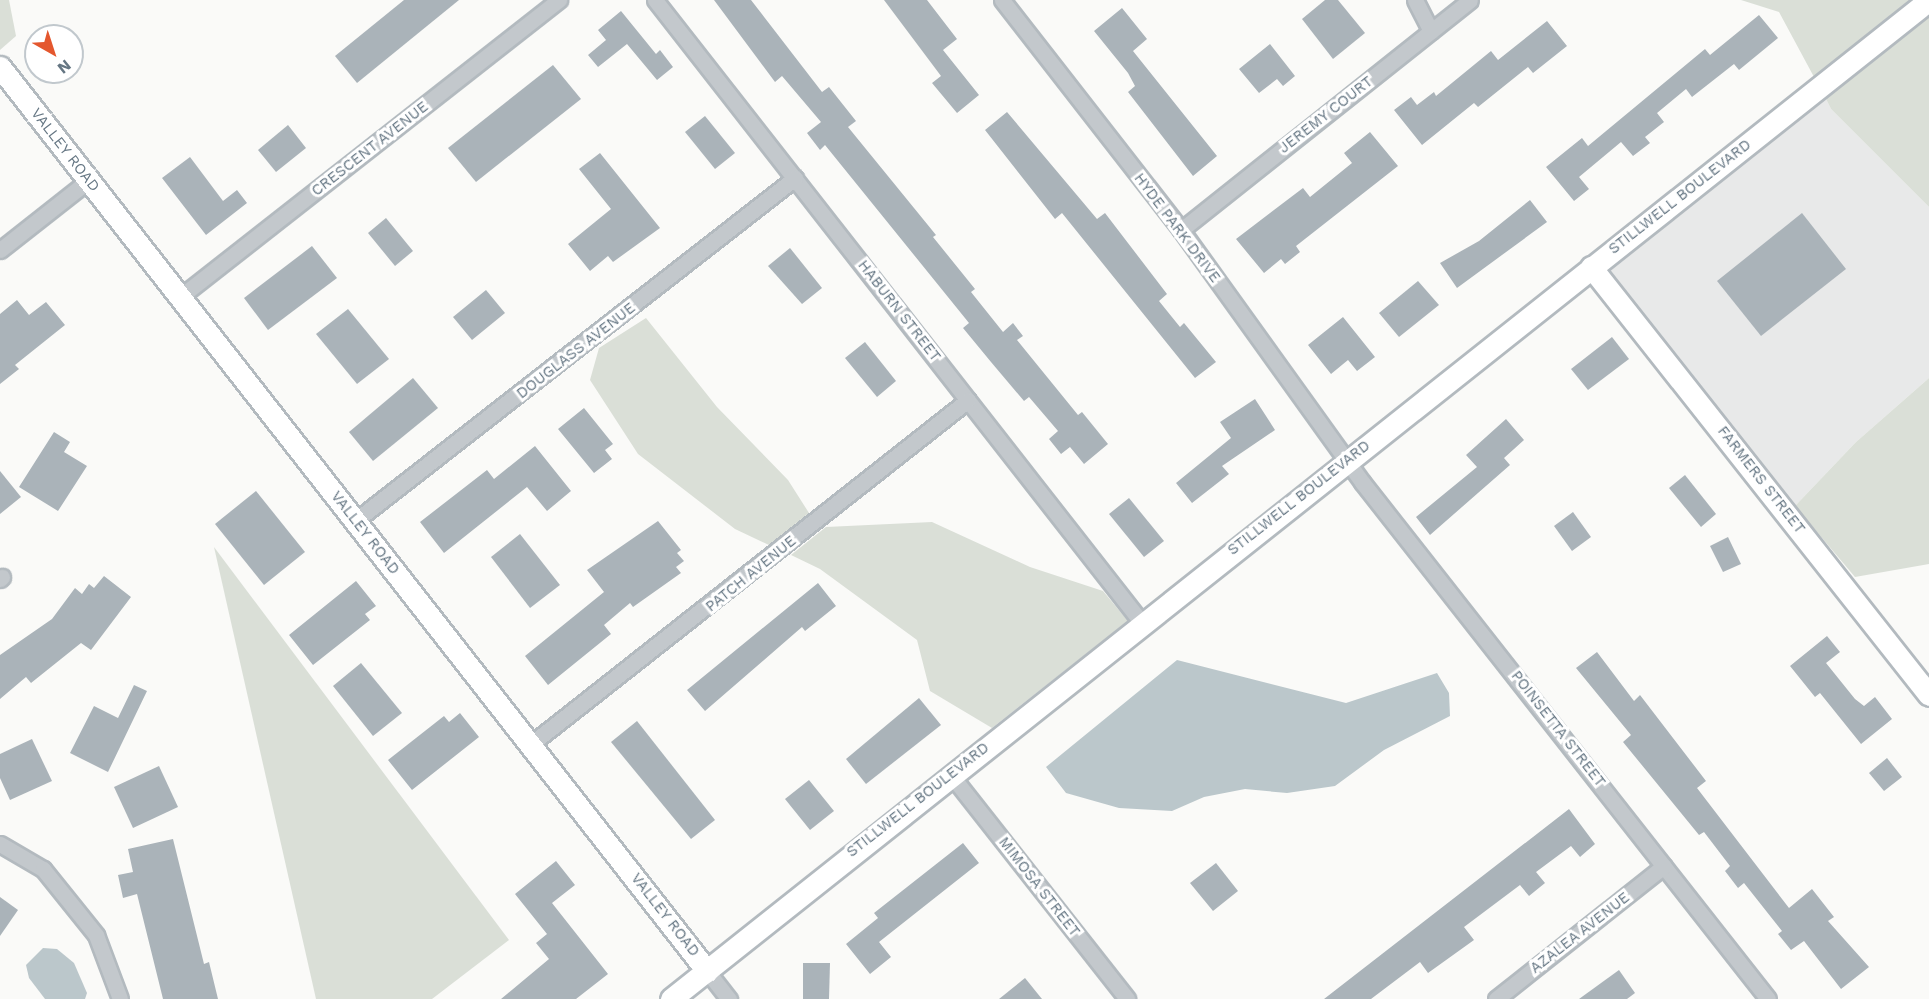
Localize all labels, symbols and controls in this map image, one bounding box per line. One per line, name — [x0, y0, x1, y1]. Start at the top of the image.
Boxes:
north arrow — [24, 24, 84, 84]
text: N — [54, 56, 75, 78]
street label: JEREMY COURT — [1275, 73, 1377, 157]
street label: CRESCENT AVENUE — [308, 98, 432, 200]
street label: VALLEY ROAD — [27, 105, 103, 195]
street label: STILLWELL BOULEVARD — [1605, 136, 1755, 258]
street label: HYDE PARK DRIVE — [1130, 170, 1224, 286]
street label: HABURN STREET — [854, 257, 944, 365]
street label: DOUGLASS AVENUE — [513, 299, 639, 403]
street label: FARMERS STREET — [1713, 423, 1809, 537]
street label: STILLWELL BOULEVARD — [1224, 437, 1374, 559]
street label: VALLEY ROAD — [327, 488, 403, 578]
street label: PATCH AVENUE — [702, 532, 800, 616]
street label: POINSETTA STREET — [1507, 667, 1609, 791]
street label: STILLWELL BOULEVARD — [843, 739, 993, 861]
street label: MIMOSA STREET — [994, 833, 1084, 941]
street label: VALLEY ROAD — [627, 870, 703, 960]
street label: AZALEA AVENUE — [1526, 888, 1634, 978]

